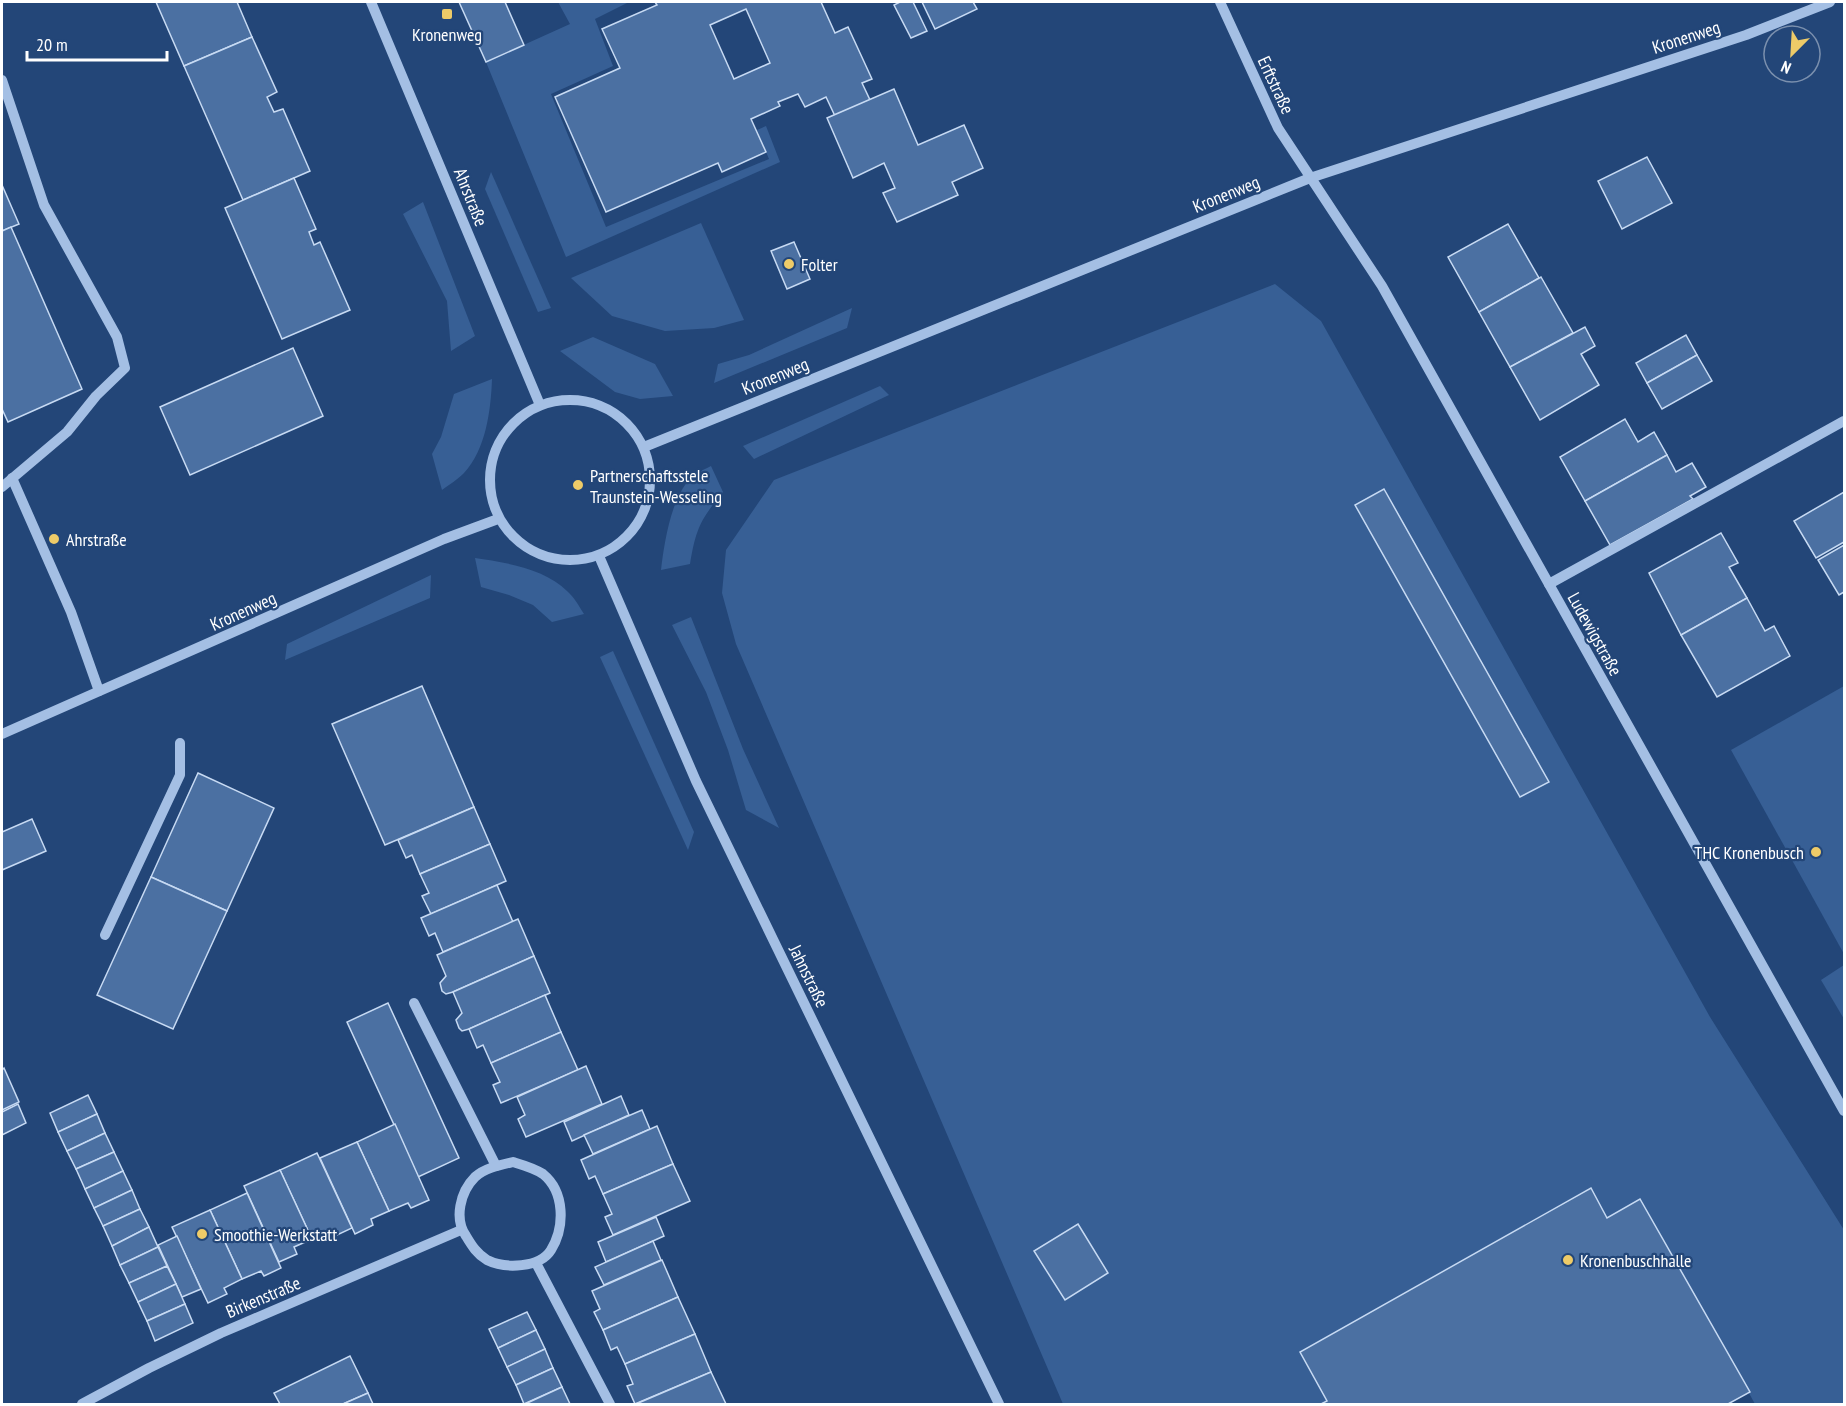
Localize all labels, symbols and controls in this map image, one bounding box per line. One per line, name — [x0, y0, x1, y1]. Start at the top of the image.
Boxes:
marker: Kronenweg — [440, 7, 454, 21]
street label: Kronenweg — [1649, 15, 1723, 59]
place label: Kronenweg — [412, 23, 482, 46]
scale bar — [27, 24, 166, 62]
north arrow — [1762, 24, 1822, 84]
text: 20 m — [36, 33, 68, 56]
street label: Erftstraße — [1253, 52, 1299, 118]
text: N — [1778, 57, 1794, 79]
street label: Ahrstraße — [449, 165, 493, 229]
street label: Kronenweg — [1189, 170, 1263, 218]
place label: Folter — [801, 253, 838, 276]
marker: Folter — [782, 257, 796, 271]
street label: Kronenweg — [738, 352, 812, 400]
place label: Partnerschaftsstele Traunstein-Wesseling — [590, 464, 722, 508]
marker: Partnerschaftsstele Traunstein-Wesseling — [571, 478, 585, 492]
place label: Ahrstraße — [66, 528, 127, 551]
marker: Ahrstraße — [47, 532, 61, 546]
street label: Kronenweg — [206, 586, 280, 636]
street label: Ludewigstraße — [1563, 588, 1627, 680]
place label: THC Kronenbusch — [1694, 841, 1804, 864]
marker: THC Kronenbusch — [1809, 845, 1823, 859]
street label: Jahnstraße — [784, 940, 834, 1011]
place label: Smoothie-Werkstatt — [214, 1223, 337, 1246]
marker: Smoothie-Werkstatt — [195, 1227, 209, 1241]
place label: Kronenbuschhalle — [1580, 1249, 1691, 1272]
marker: Kronenbuschhalle — [1561, 1253, 1575, 1267]
street label: Birkenstraße — [222, 1271, 304, 1323]

